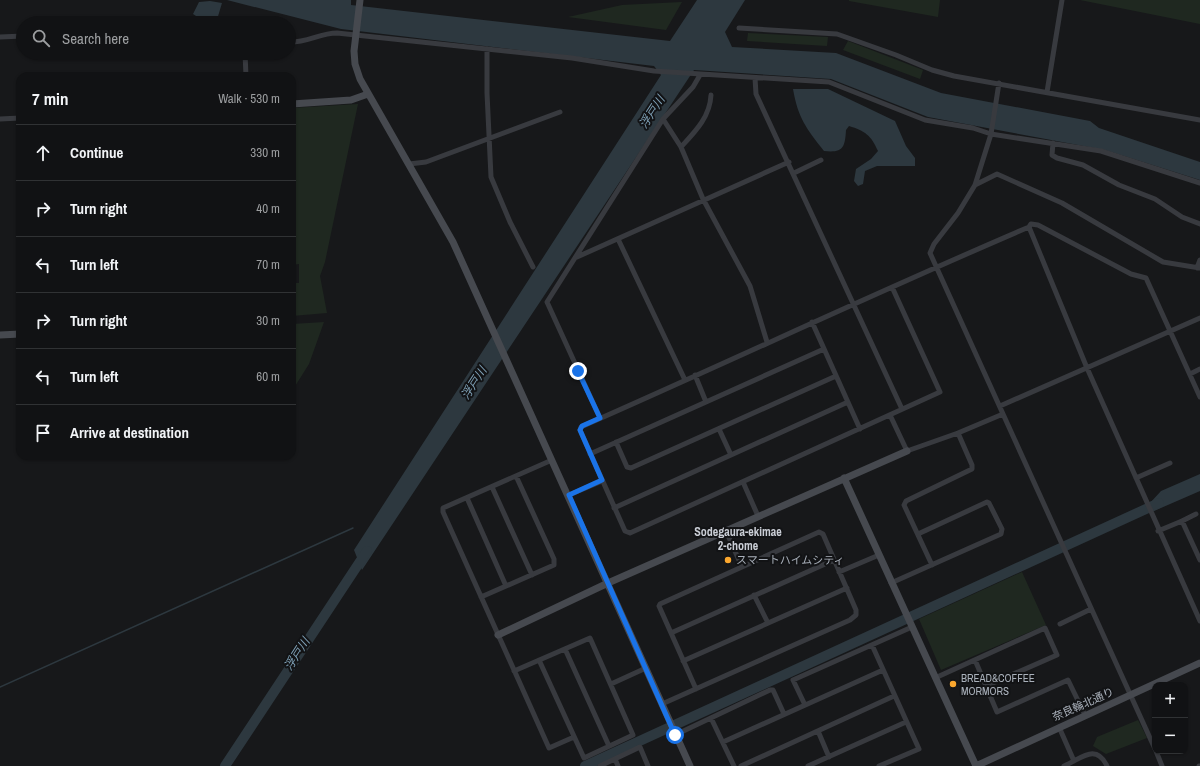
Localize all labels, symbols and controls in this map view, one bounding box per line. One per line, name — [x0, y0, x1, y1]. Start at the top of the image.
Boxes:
search box — [16, 16, 296, 60]
icon: search — [30, 27, 52, 49]
text: Search here — [62, 28, 129, 49]
text: 7 min — [32, 87, 68, 110]
text: Walk · 530 m — [218, 90, 280, 107]
water label: 浮戸川 — [635, 91, 670, 131]
icon: ahead — [32, 142, 54, 164]
text: Continue — [70, 142, 123, 163]
text: 330 m — [250, 144, 280, 161]
icon: right — [32, 198, 54, 220]
text: Turn right — [70, 198, 127, 219]
text: 40 m — [256, 200, 280, 217]
icon: left — [32, 254, 54, 276]
text: Turn left — [70, 254, 118, 275]
text: 70 m — [256, 256, 280, 273]
icon: right — [32, 310, 54, 332]
text: Turn right — [70, 310, 127, 331]
text: 30 m — [256, 312, 280, 329]
water label: 浮戸川 — [457, 362, 492, 402]
route end — [569, 362, 587, 380]
icon: left — [32, 366, 54, 388]
text: Turn left — [70, 366, 118, 387]
text: 60 m — [256, 368, 280, 385]
icon: arrive — [32, 422, 54, 444]
text: Arrive at destination — [70, 422, 189, 443]
district label: Sodegaura-ekimae 2-chome — [694, 524, 782, 554]
place label: スマートハイムシティ — [736, 553, 845, 567]
marker: スマートハイムシティ — [723, 555, 733, 565]
water label: 浮戸川 — [280, 633, 315, 673]
place label: BREAD&COFFEE MORMORS — [961, 671, 1035, 698]
marker: BREAD&COFFEE MORMORS — [948, 679, 958, 689]
map controls — [1152, 682, 1188, 754]
button: + — [1152, 682, 1188, 718]
street label: 奈良輪北通り — [1050, 684, 1116, 724]
button: − — [1152, 718, 1188, 754]
route start — [666, 726, 684, 744]

